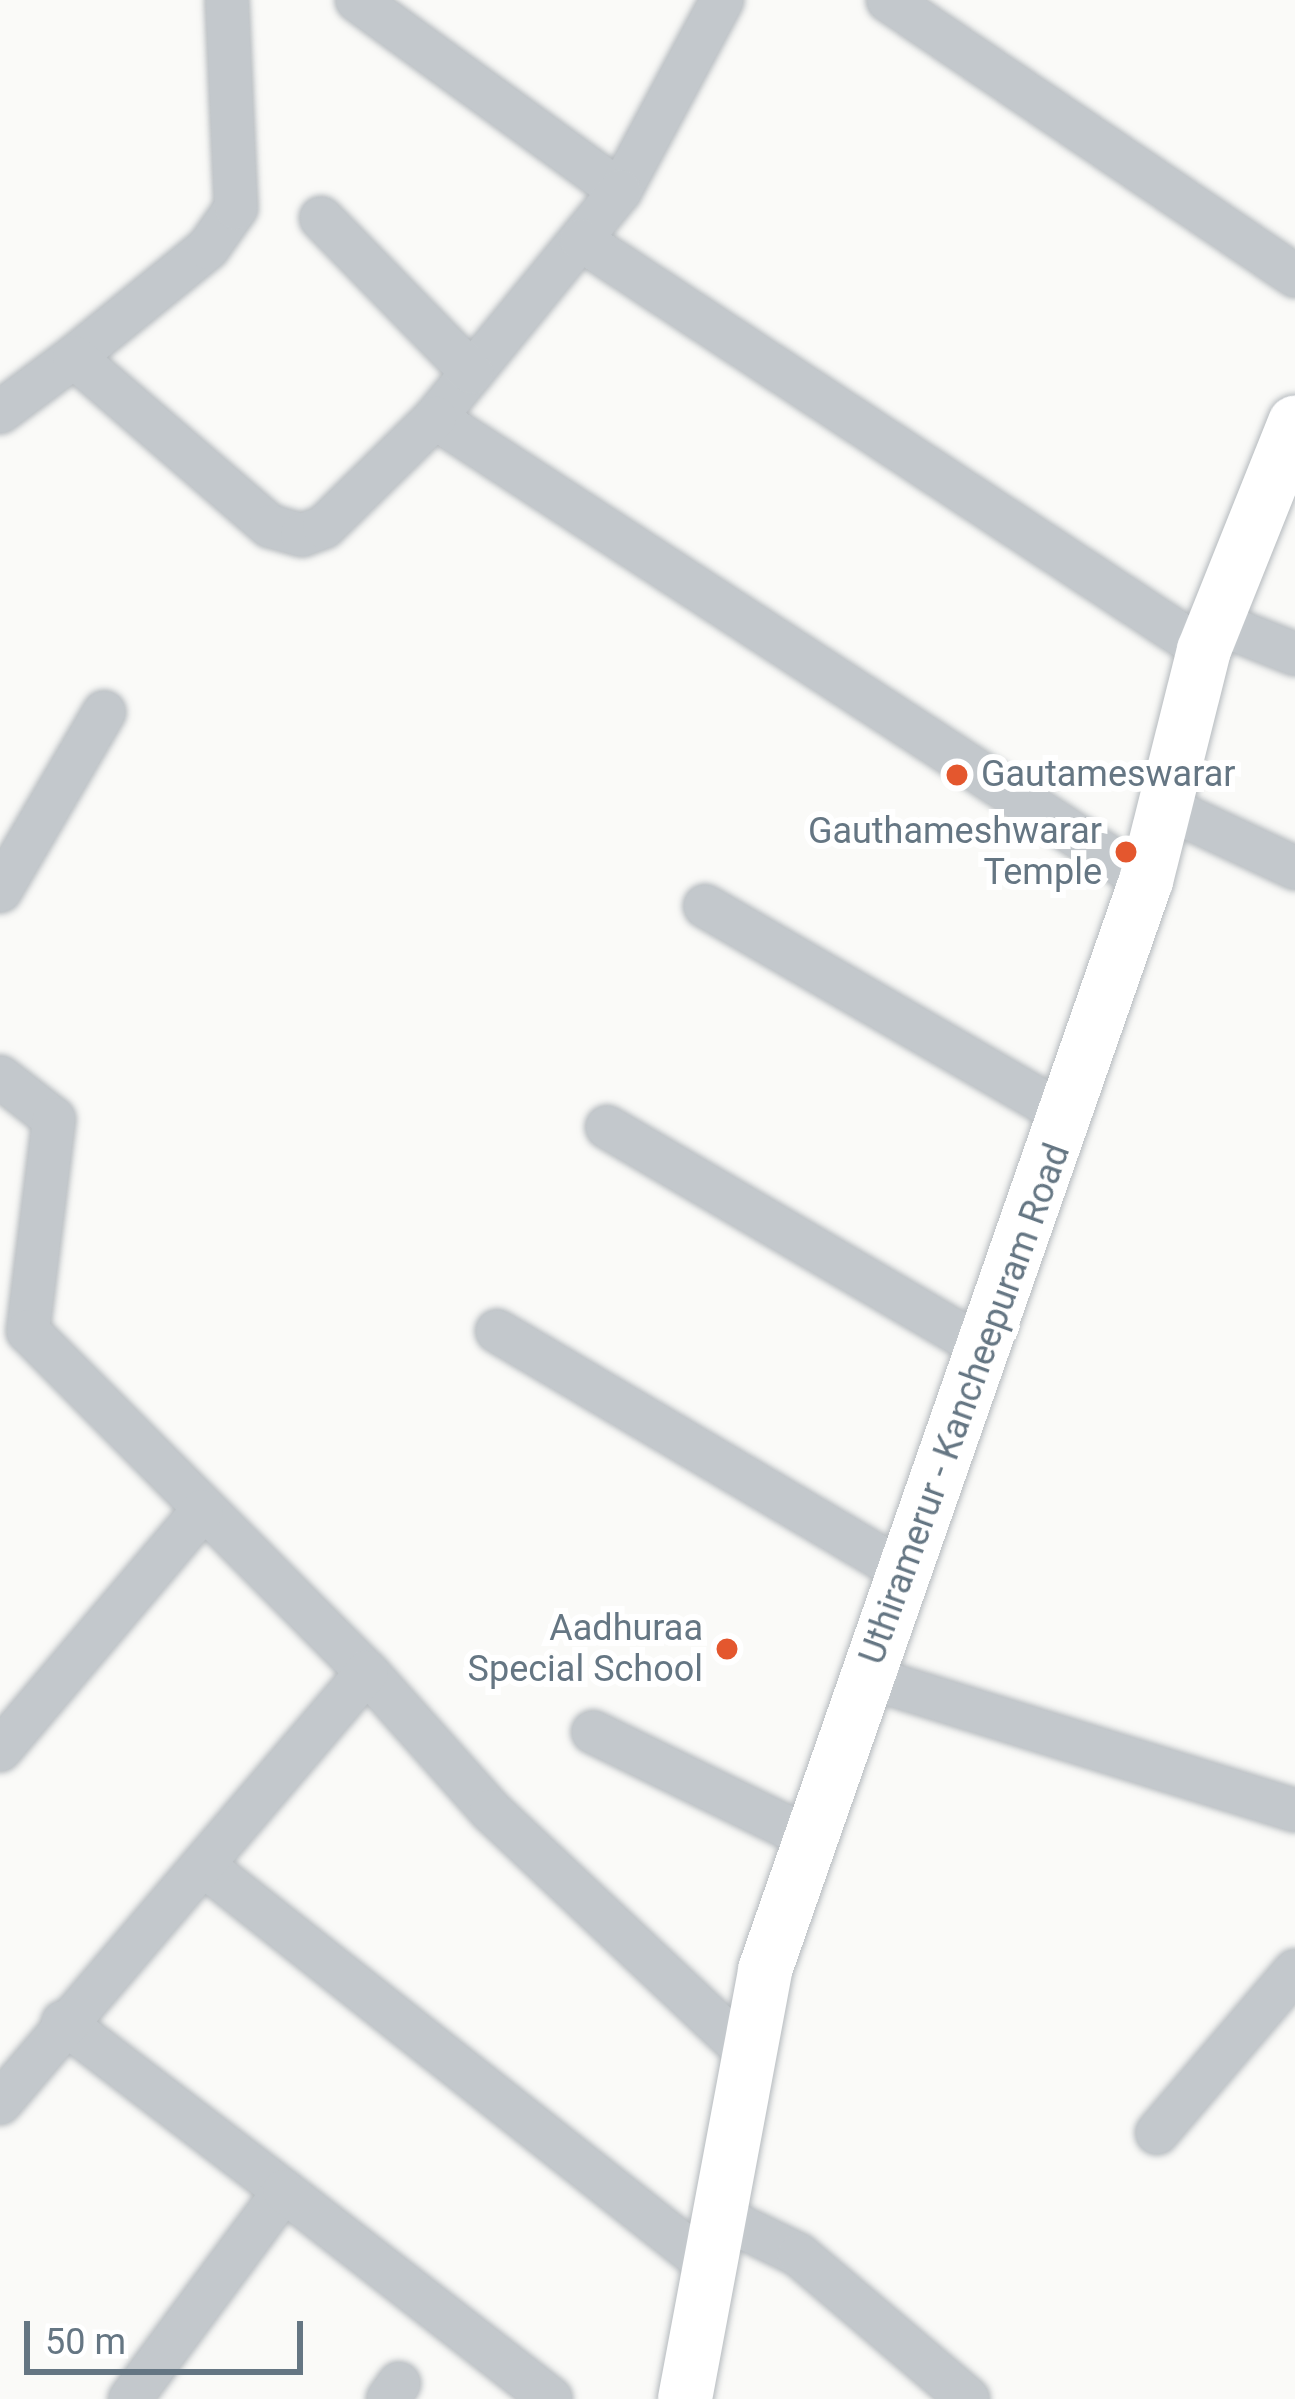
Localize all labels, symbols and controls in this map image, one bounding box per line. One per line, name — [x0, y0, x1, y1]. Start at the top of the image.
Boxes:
place label: Gautameswarar — [981, 753, 1235, 797]
marker: Gautameswarar — [944, 762, 970, 788]
place label: Gauthameshwarar Temple — [808, 809, 1102, 894]
marker: Gauthameshwarar Temple — [1113, 839, 1139, 865]
street label: Uthiramerur - Kancheepuram Road — [851, 1138, 1079, 1670]
place label: Aadhuraa Special School — [468, 1606, 703, 1691]
marker: Aadhuraa Special School — [714, 1636, 740, 1662]
scale bar — [30, 2297, 309, 2371]
text: 50 m — [45, 2321, 126, 2363]

